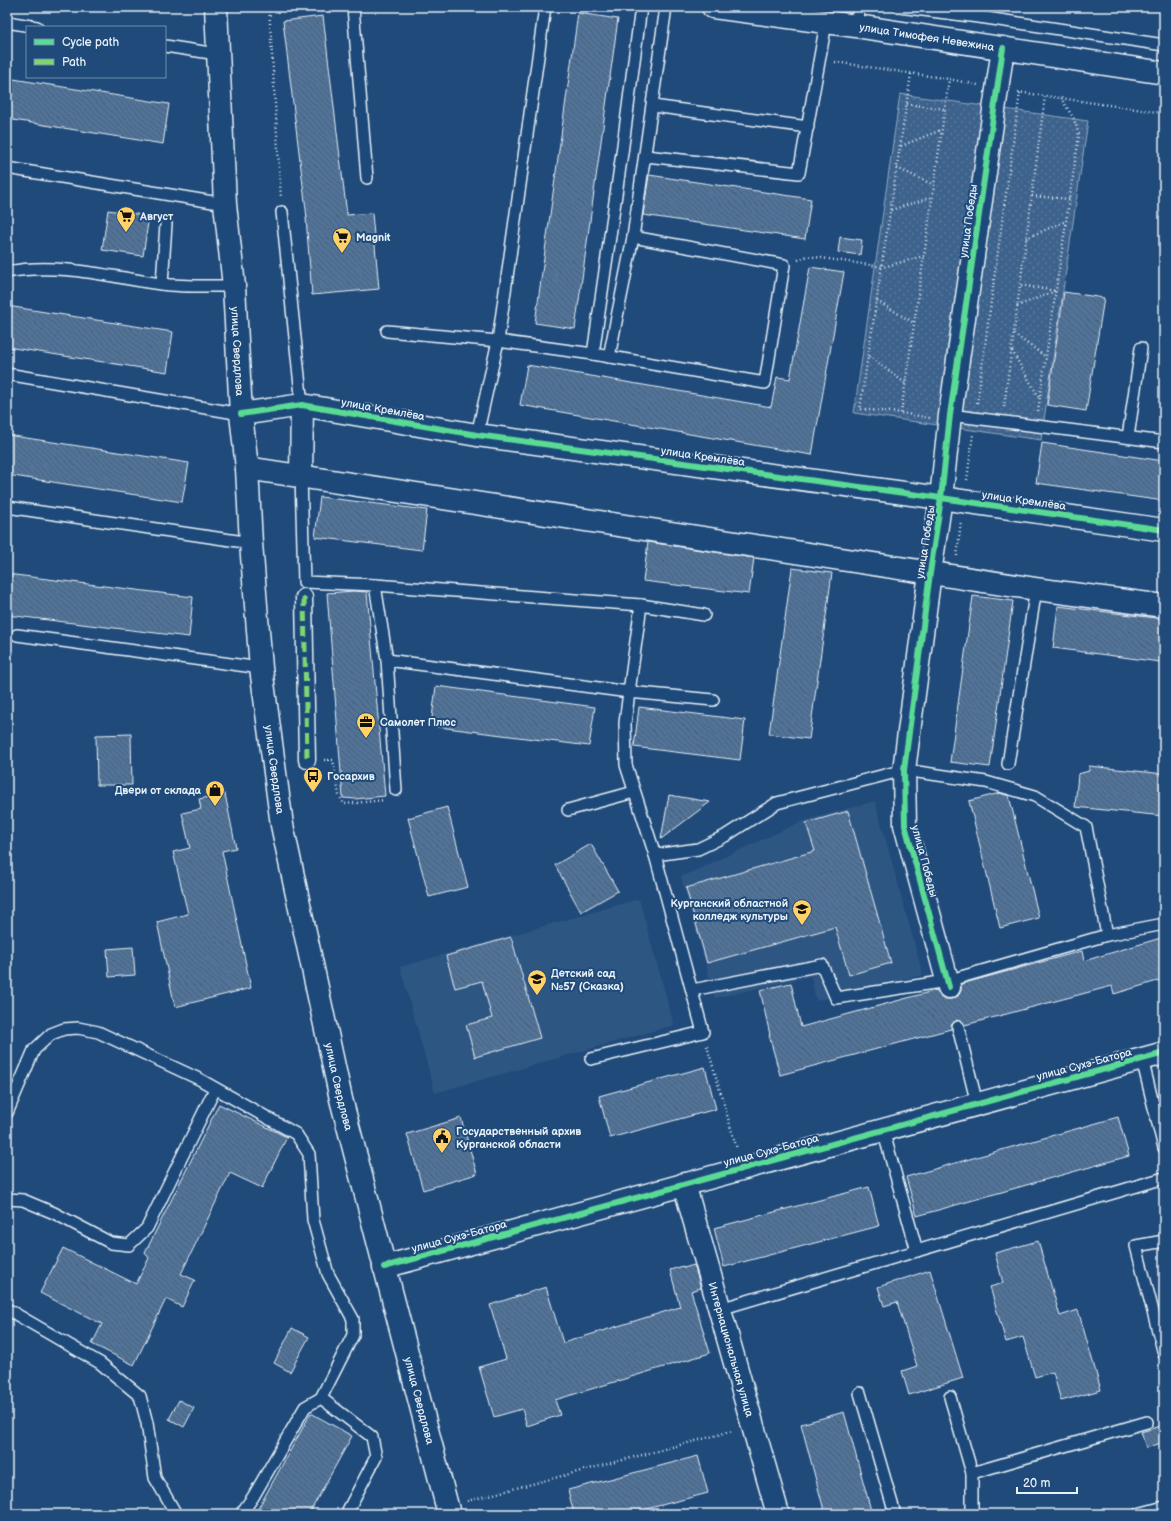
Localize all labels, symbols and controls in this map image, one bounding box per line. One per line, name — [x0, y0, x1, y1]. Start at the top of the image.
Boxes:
street label: улица Тимофея Невежина — [859, 21, 996, 54]
legend — [26, 26, 166, 78]
text: Cycle path — [62, 35, 119, 50]
text: Path — [62, 55, 87, 70]
street label: улица Победы — [957, 183, 980, 259]
supermarket icon: Август — [115, 205, 137, 233]
place label: Август — [139, 210, 174, 223]
supermarket icon: Magnit — [331, 226, 353, 254]
place label: Magnit — [356, 231, 391, 244]
street label: улица Свердлова — [228, 306, 246, 397]
street label: улица Кремлёва — [340, 396, 426, 423]
street label: улица Кремлёва — [660, 444, 746, 469]
street label: улица Кремлёва — [981, 488, 1067, 513]
street label: улица Победы — [913, 504, 938, 580]
office icon: Самолет Плюс — [355, 711, 377, 739]
place label: Самолет Плюс — [380, 716, 456, 729]
street label: улица Свердлова — [262, 724, 287, 815]
bus stop icon: Госархив — [302, 765, 324, 793]
place label: Госархив — [327, 770, 375, 783]
shop icon: Двери от склада — [204, 779, 226, 807]
place label: Двери от склада — [115, 784, 202, 797]
street label: улица Победы — [909, 824, 940, 899]
place label: Курганский областной колледж культуры — [670, 897, 788, 923]
school or university icon: Курганский областной колледж культуры — [791, 898, 813, 926]
place label: Детский сад №57 (Сказка) — [551, 967, 624, 993]
school or university icon: Детский сад №57 (Сказка) — [526, 968, 548, 996]
street label: улица Свердлова — [322, 1042, 355, 1133]
street label: улица Сухэ-Батора — [1035, 1045, 1134, 1083]
place label: Государственный архив Курганской области — [456, 1125, 581, 1151]
public building icon: Государственный архив Курганской области — [431, 1126, 453, 1154]
street label: улица Сухэ-Батора — [722, 1131, 821, 1169]
street label: улица Сухэ-Батора — [410, 1217, 509, 1255]
street label: Интернациональная улица — [705, 1281, 756, 1419]
street label: улица Свердлова — [401, 1356, 437, 1446]
scale bar — [1017, 1469, 1077, 1495]
text: 20 m — [1023, 1476, 1050, 1491]

